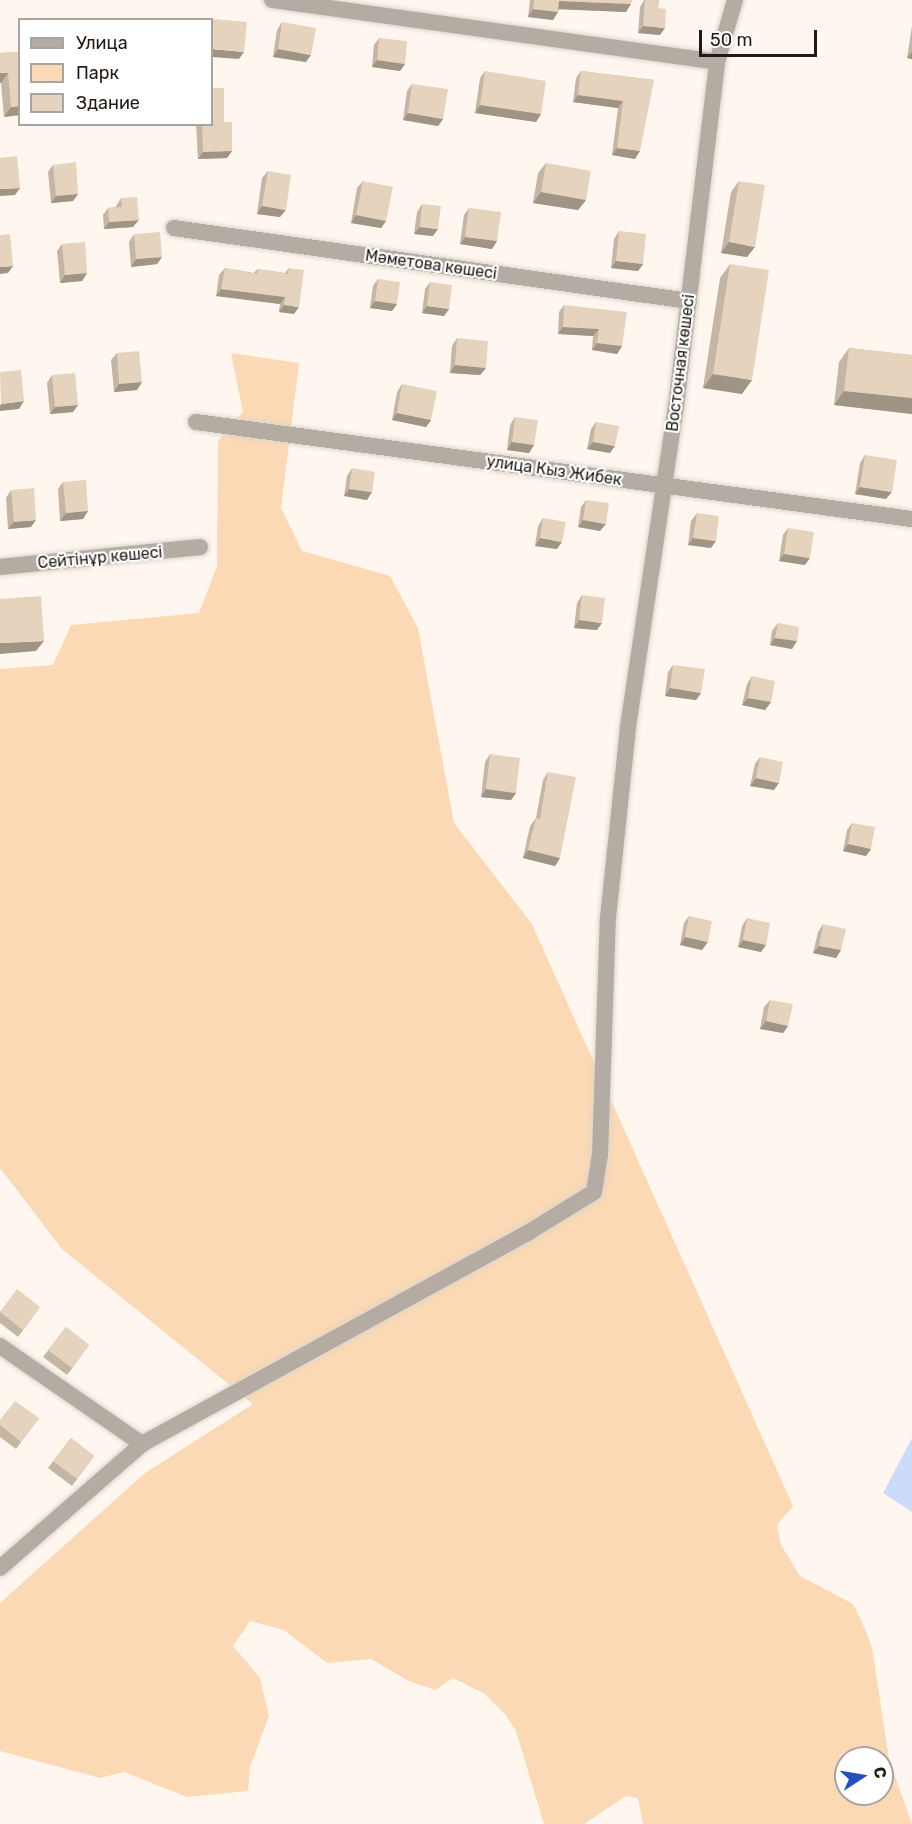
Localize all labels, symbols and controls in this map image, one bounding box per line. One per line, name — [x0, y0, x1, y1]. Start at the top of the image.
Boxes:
legend — [18, 18, 213, 126]
scale bar — [702, 18, 820, 56]
text: 50 m — [710, 29, 753, 51]
text: Улица — [76, 32, 128, 54]
text: Парк — [76, 62, 119, 84]
text: Здание — [76, 92, 140, 114]
street label: Мәметова көшесі — [364, 246, 498, 284]
street label: Восточная көшесі — [663, 293, 699, 433]
street label: улица Кыз Жибек — [485, 452, 623, 490]
street label: Сейтінұр көшесі — [37, 543, 163, 573]
north arrow — [834, 1746, 894, 1806]
text: С — [870, 1765, 891, 1780]

